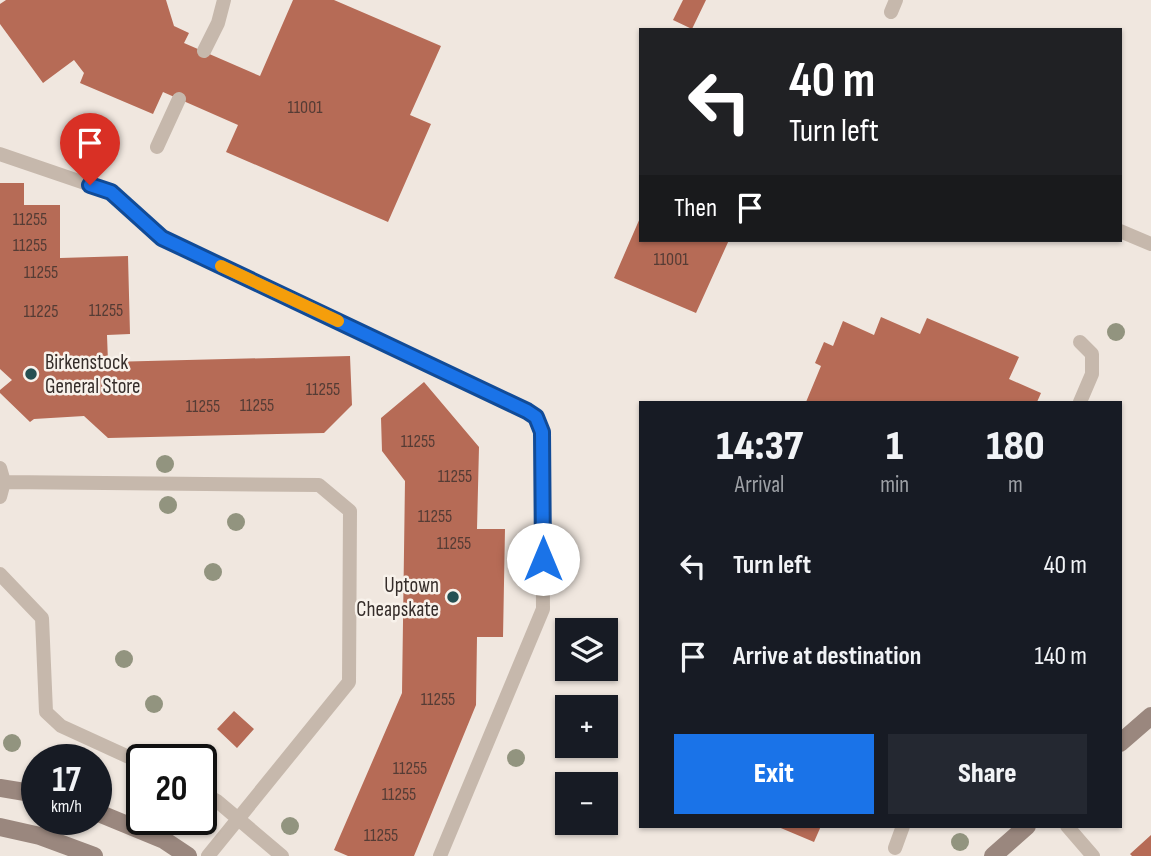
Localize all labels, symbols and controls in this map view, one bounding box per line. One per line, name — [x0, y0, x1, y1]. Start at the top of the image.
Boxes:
text: 40 m — [789, 52, 875, 111]
icon: left — [674, 56, 765, 147]
house number: 11001 — [288, 97, 323, 118]
text: Turn left — [789, 112, 879, 151]
pin — [60, 113, 120, 185]
icon: arrive — [71, 124, 109, 162]
icon: arrive — [731, 189, 769, 227]
text: Then — [674, 193, 717, 224]
house number: 11255 — [13, 209, 47, 230]
house number: 11255 — [13, 235, 47, 256]
house number: 11001 — [654, 249, 689, 270]
house number: 11255 — [24, 262, 58, 283]
house number: 11255 — [89, 300, 123, 321]
house number: 11225 — [24, 301, 58, 322]
place label: Birkenstock General Store — [45, 350, 141, 399]
marker: Birkenstock General Store — [23, 366, 39, 382]
house number: 11255 — [306, 379, 340, 400]
house number: 11255 — [240, 395, 274, 416]
house number: 11255 — [186, 396, 220, 417]
text: 14:37 — [716, 421, 803, 472]
text: 1 — [886, 421, 903, 472]
text: 180 — [986, 421, 1045, 472]
house number: 11255 — [401, 431, 435, 452]
house number: 11255 — [438, 466, 472, 487]
text: Arrival — [735, 471, 784, 499]
text: min — [880, 471, 909, 499]
text: m — [1008, 471, 1023, 499]
house number: 11255 — [418, 506, 452, 527]
position arrow — [506, 522, 580, 596]
house number: 11255 — [437, 533, 471, 554]
icon: left — [674, 547, 712, 585]
text: Turn left — [733, 550, 811, 581]
text: 40 m — [1044, 550, 1087, 581]
place label: Uptown Cheapskate — [356, 573, 439, 622]
marker: Uptown Cheapskate — [445, 589, 461, 605]
map controls — [555, 618, 618, 835]
button: layers — [555, 618, 618, 681]
icon: arrive — [674, 638, 712, 676]
text: Arrive at destination — [733, 641, 921, 672]
text: 140 m — [1035, 641, 1087, 672]
house number: 11255 — [421, 689, 455, 710]
button: + — [555, 695, 618, 758]
button: Exit — [674, 734, 874, 814]
button: Share — [888, 734, 1087, 814]
speed limit sign: 20 — [126, 744, 217, 835]
house number: 11255 — [393, 758, 427, 779]
text: 17 — [52, 759, 81, 802]
button: − — [555, 772, 618, 835]
house number: 11255 — [382, 784, 416, 805]
text: km/h — [51, 796, 82, 817]
house number: 11255 — [364, 825, 398, 846]

